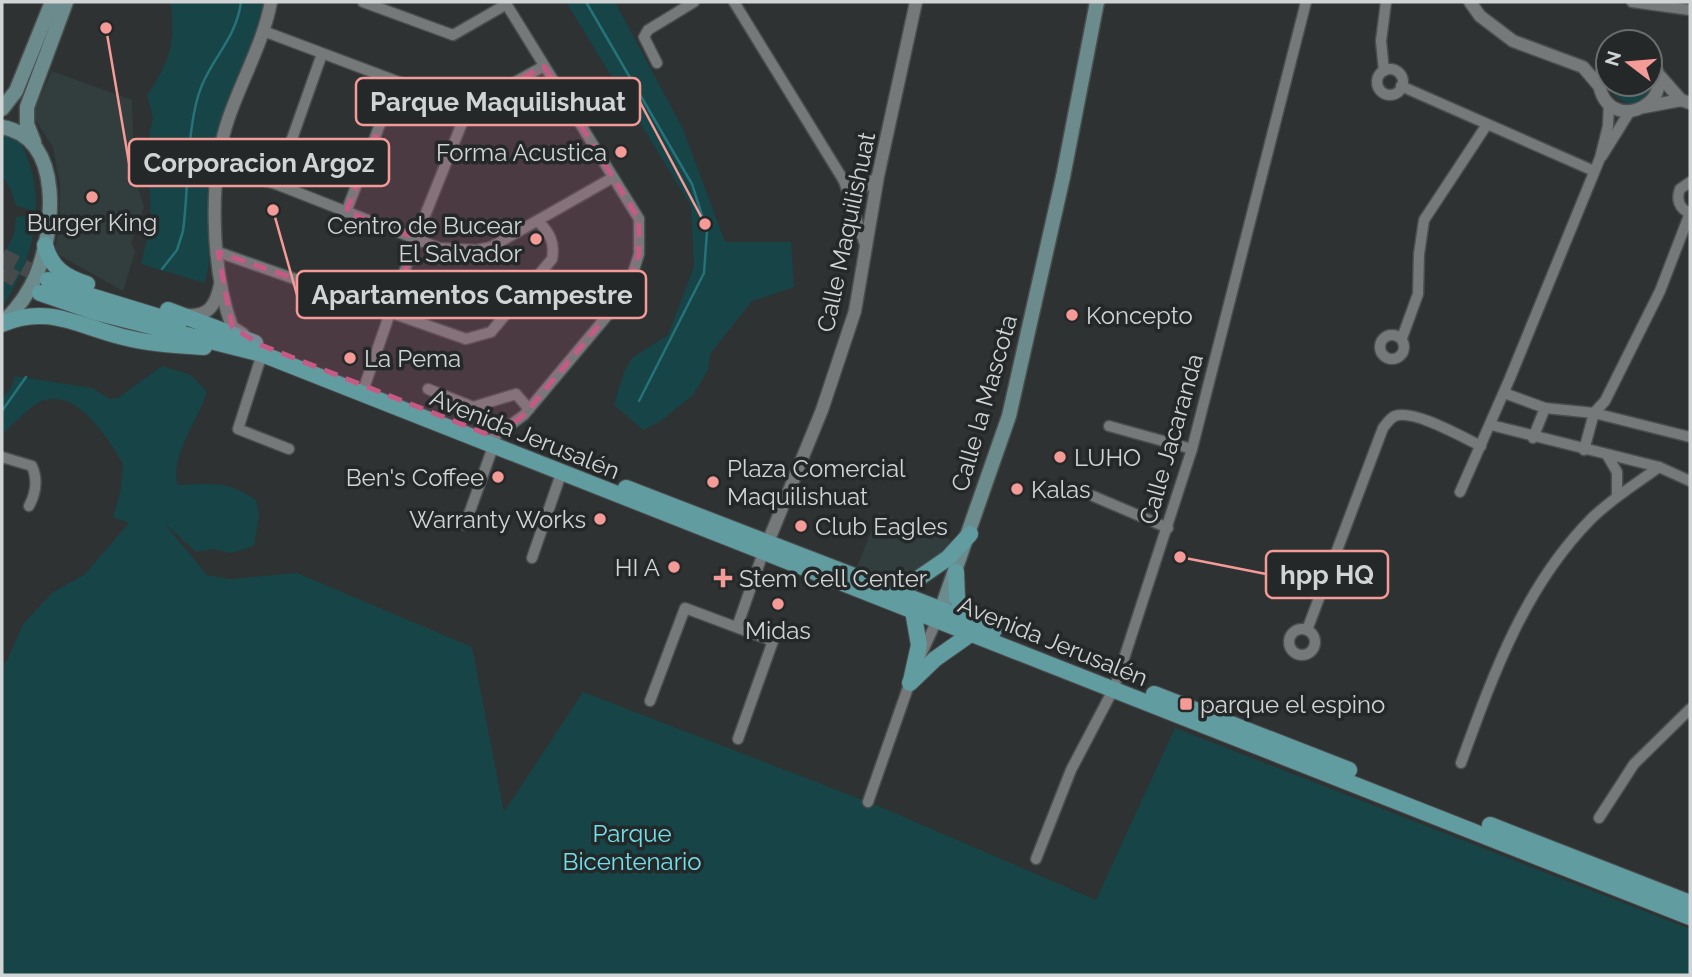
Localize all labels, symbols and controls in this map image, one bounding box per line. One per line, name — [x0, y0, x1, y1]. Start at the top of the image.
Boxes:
north arrow — [1594, 28, 1664, 98]
text: N — [1600, 48, 1625, 68]
callout: Parque Maquilishuat — [356, 78, 640, 125]
text: Parque Maquilishuat — [370, 87, 626, 117]
street label: Calle Maquilishuat — [811, 129, 881, 335]
place label: Forma Acustica — [436, 138, 607, 167]
callout: Corporacion Argoz — [129, 139, 389, 186]
marker: Forma Acustica — [613, 144, 629, 160]
text: Corporacion Argoz — [143, 148, 375, 178]
marker: Burger King — [84, 189, 100, 205]
place label: Burger King — [27, 208, 157, 237]
place label: Centro de Bucear El Salvador — [327, 211, 523, 268]
marker: Centro de Bucear El Salvador — [528, 231, 544, 247]
callout: Apartamentos Campestre — [297, 271, 646, 318]
text: Apartamentos Campestre — [311, 280, 633, 310]
place label: Koncepto — [1086, 301, 1193, 330]
marker: Koncepto — [1064, 307, 1080, 323]
street label: Calle la Mascota — [945, 311, 1023, 495]
place label: La Pema — [364, 344, 461, 373]
marker: La Pema — [342, 350, 358, 366]
street label: Calle Jacaranda — [1133, 350, 1209, 528]
street label: Avenida Jerusalén — [426, 383, 624, 485]
place label: LUHO — [1074, 443, 1141, 472]
marker: LUHO — [1052, 449, 1068, 465]
place label: Plaza Comercial Maquilishuat — [727, 454, 906, 511]
place label: Ben's Coffee — [346, 463, 484, 492]
marker: Ben's Coffee — [490, 469, 506, 485]
marker: Plaza Comercial Maquilishuat — [705, 474, 721, 490]
place label: Kalas — [1031, 475, 1091, 504]
marker: Kalas — [1009, 481, 1025, 497]
place label: Warranty Works — [409, 505, 586, 534]
marker: Warranty Works — [592, 511, 608, 527]
place label: Club Eagles — [815, 512, 948, 541]
marker: Club Eagles — [793, 518, 809, 534]
callout: hpp HQ — [1266, 551, 1388, 598]
place label: HI A — [615, 553, 660, 582]
marker: HI A — [666, 559, 682, 575]
text: hpp HQ — [1280, 560, 1374, 590]
place label: Stem Cell Center — [739, 564, 928, 593]
marker: Stem Cell Center — [713, 568, 733, 588]
street label: Avenida Jerusalén — [954, 590, 1152, 692]
marker: Midas — [770, 596, 786, 612]
place label: Midas — [745, 616, 811, 645]
place label: parque el espino — [1200, 690, 1385, 719]
marker: parque el espino — [1178, 696, 1194, 712]
park label: Parque Bicentenario — [562, 819, 702, 876]

